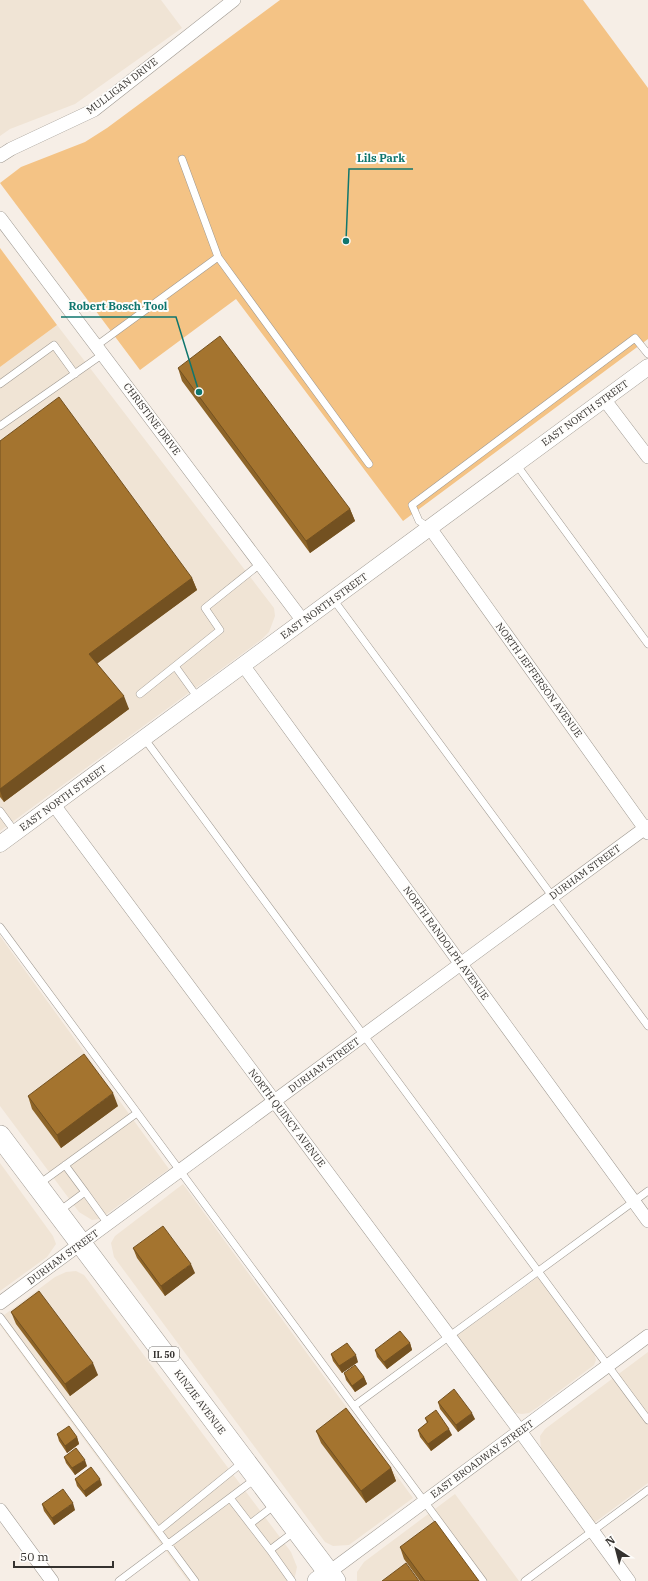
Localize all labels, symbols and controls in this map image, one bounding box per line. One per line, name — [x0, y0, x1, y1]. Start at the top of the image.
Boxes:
street label: MULLIGAN DRIVE — [84, 55, 160, 117]
callout: Lils Park — [349, 146, 413, 169]
text: Lils Park — [357, 151, 405, 165]
callout: Robert Bosch Tool — [61, 294, 176, 317]
text: Robert Bosch Tool — [69, 299, 168, 313]
street label: EAST NORTH STREET — [539, 377, 631, 449]
street label: CHRISTINE DRIVE — [121, 380, 183, 458]
street label: EAST NORTH STREET — [278, 570, 370, 642]
street label: NORTH JEFFERSON AVENUE — [493, 620, 585, 740]
street label: EAST NORTH STREET — [17, 762, 109, 834]
street label: DURHAM STREET — [547, 841, 624, 902]
street label: NORTH RANDOLPH AVENUE — [400, 884, 492, 1002]
street label: DURHAM STREET — [286, 1034, 363, 1095]
street label: NORTH QUINCY AVENUE — [246, 1066, 328, 1170]
street label: DURHAM STREET — [25, 1226, 102, 1287]
road number: IL 50 — [149, 1347, 179, 1361]
street label: KINZIE AVENUE — [171, 1367, 229, 1437]
street label: EAST BROADWAY STREET — [428, 1417, 537, 1501]
north arrow — [596, 1529, 636, 1569]
text: N — [602, 1533, 618, 1549]
scale bar — [14, 1543, 113, 1569]
text: 50 m — [20, 1549, 49, 1564]

